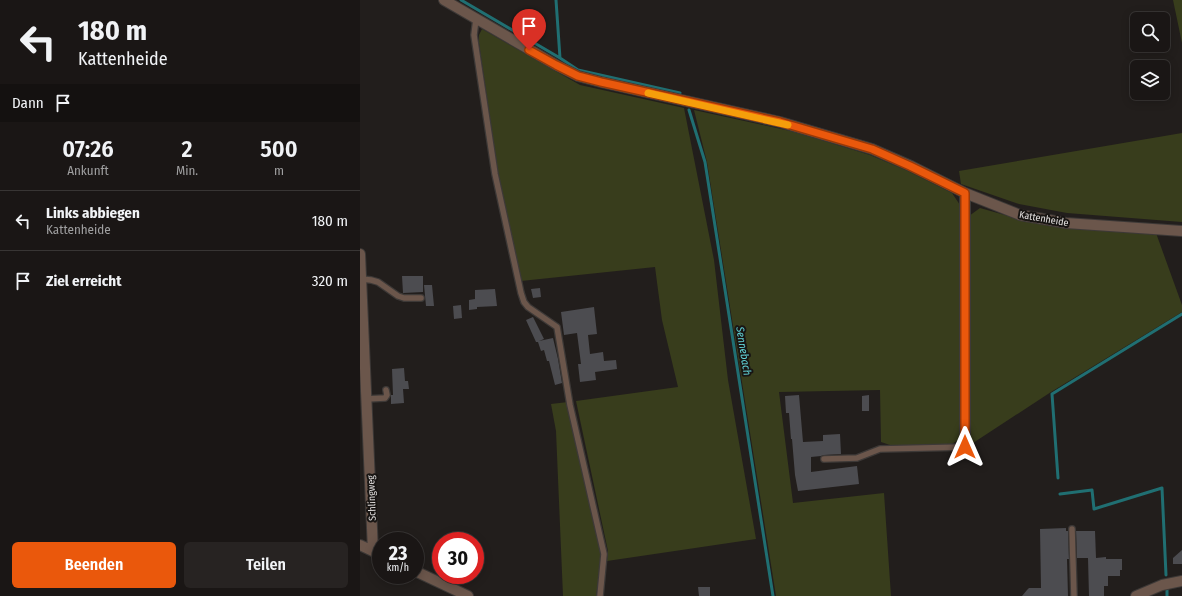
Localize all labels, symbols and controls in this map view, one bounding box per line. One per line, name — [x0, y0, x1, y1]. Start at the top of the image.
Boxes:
pin — [512, 9, 546, 50]
map controls — [1130, 12, 1170, 100]
button: search — [1130, 12, 1170, 52]
text: 180 m — [78, 14, 147, 47]
icon: arrive — [518, 15, 540, 37]
icon: left — [12, 16, 64, 68]
text: Kattenheide — [78, 48, 168, 70]
button: layers — [1130, 60, 1170, 100]
icon: arrive — [52, 92, 74, 114]
text: Dann — [12, 94, 44, 112]
text: 07:26 — [62, 135, 114, 163]
text: 2 — [181, 135, 192, 163]
text: 500 — [260, 135, 298, 163]
text: Ankunft — [67, 163, 109, 178]
text: Min. — [176, 163, 198, 178]
text: m — [274, 163, 284, 178]
text: Links abbiegen — [46, 204, 140, 222]
street label: Kattenheide — [1018, 209, 1069, 229]
icon: left — [12, 210, 34, 232]
text: 180 m — [312, 212, 348, 230]
text: Kattenheide — [46, 222, 111, 237]
icon: arrive — [12, 270, 34, 292]
text: Ziel erreicht — [46, 272, 121, 290]
text: 320 m — [312, 272, 348, 290]
water label: Sennebach — [733, 325, 754, 377]
position arrow — [944, 426, 986, 468]
street label: Schlingweg — [365, 475, 379, 521]
speed limit sign: 30 — [432, 532, 484, 584]
text: 23 — [389, 541, 407, 565]
button: Beenden — [12, 542, 176, 588]
button: Teilen — [184, 542, 348, 588]
text: km/h — [387, 562, 409, 574]

